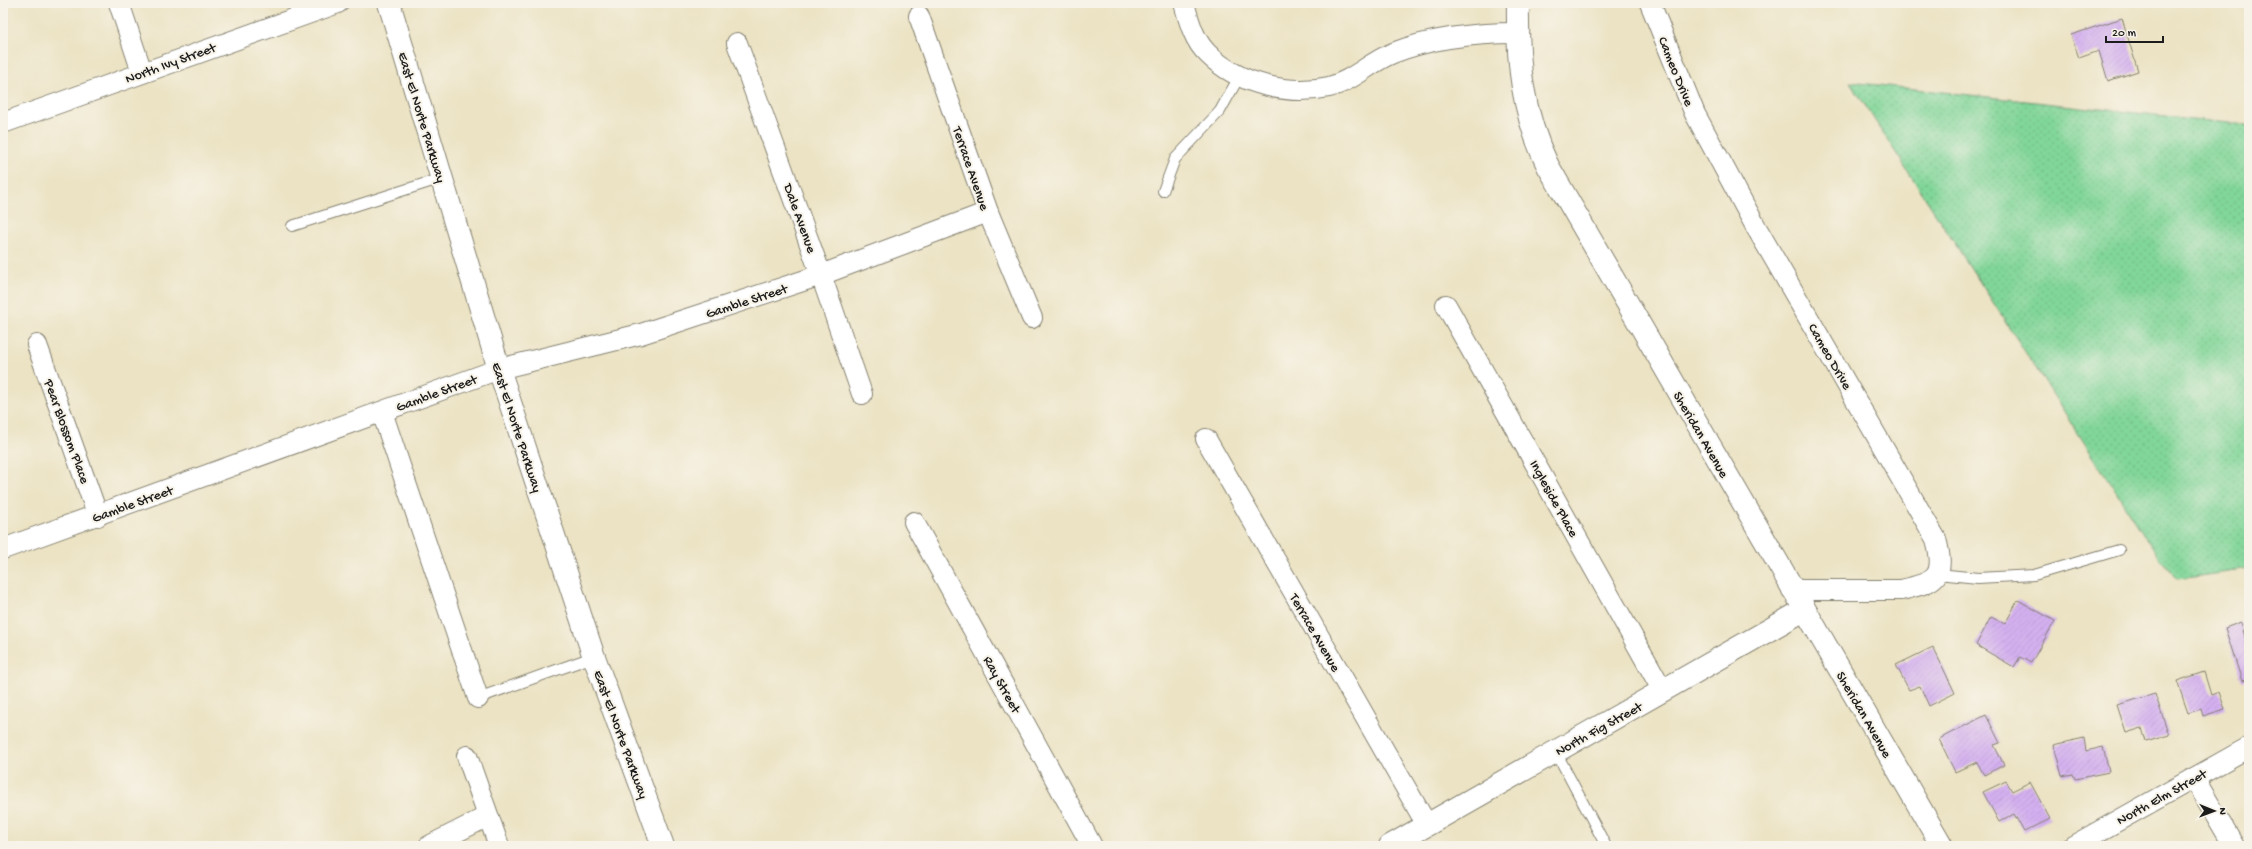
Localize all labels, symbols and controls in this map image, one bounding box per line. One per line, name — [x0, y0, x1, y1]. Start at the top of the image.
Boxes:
scale bar — [2106, 18, 2163, 44]
text: 20 m — [2112, 27, 2137, 41]
street label: Cameo Drive — [1653, 35, 1697, 110]
street label: North Ivy Street — [123, 40, 220, 89]
street label: East El Norte Parkway — [393, 50, 449, 185]
street label: Terrace Avenue — [947, 124, 992, 214]
street label: Dale Avenue — [778, 181, 819, 257]
street label: Gamble Street — [704, 281, 791, 324]
street label: Cameo Drive — [1803, 321, 1855, 394]
street label: East El Norte Parkway — [487, 361, 545, 495]
street label: Gamble Street — [394, 371, 481, 417]
street label: Pear Blossom Place — [39, 376, 93, 487]
street label: Sheridan Avenue — [1668, 389, 1732, 482]
street label: Ingleside Place — [1525, 458, 1581, 542]
street label: Gamble Street — [90, 482, 177, 528]
street label: Terrace Avenue — [1284, 590, 1344, 676]
street label: Ray Street — [978, 654, 1024, 718]
street label: East El Norte Parkway — [588, 668, 651, 802]
street label: Sheridan Avenue — [1831, 669, 1895, 762]
street label: North Fig Street — [1553, 699, 1647, 761]
street label: North Elm Street — [2114, 766, 2211, 830]
north arrow — [2194, 791, 2234, 831]
text: N — [2216, 807, 2228, 815]

